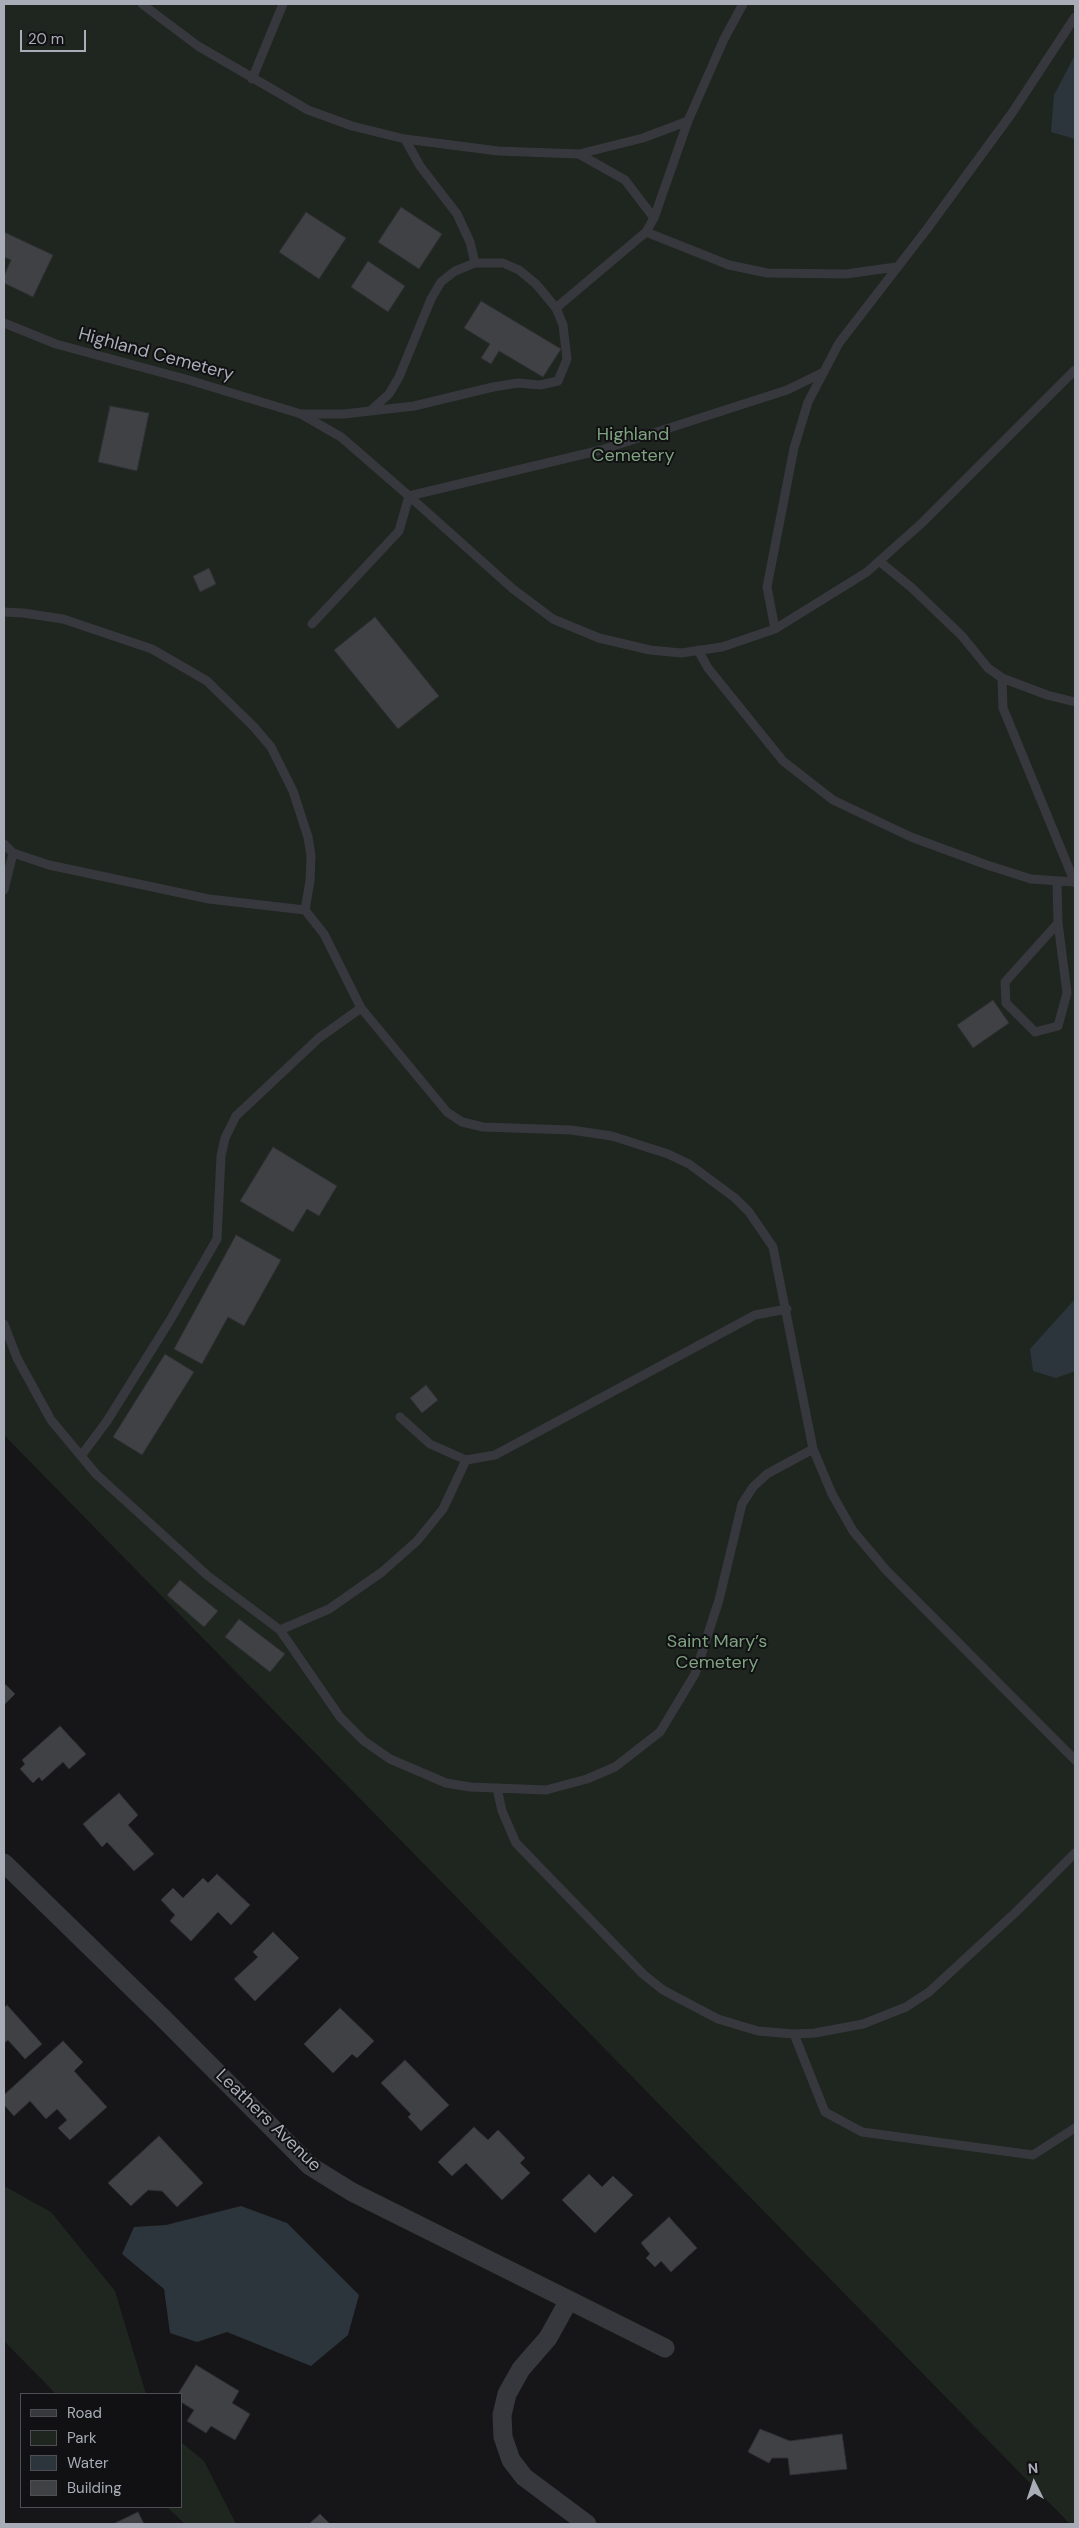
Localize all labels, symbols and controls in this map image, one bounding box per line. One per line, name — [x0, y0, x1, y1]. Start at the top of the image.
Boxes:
scale bar — [22, 20, 89, 52]
text: 20 m — [28, 29, 64, 49]
street label: Highland Cemetery — [76, 324, 236, 386]
park label: Highland Cemetery — [592, 424, 674, 466]
park label: Saint Mary’s Cemetery — [667, 1631, 767, 1674]
street label: Leathers Avenue — [211, 2065, 325, 2177]
legend — [20, 2393, 182, 2508]
text: Road — [67, 2403, 102, 2423]
text: Park — [67, 2428, 97, 2448]
text: Water — [67, 2453, 108, 2473]
north arrow — [1009, 2458, 1059, 2508]
text: N — [1027, 2459, 1039, 2477]
text: Building — [67, 2478, 122, 2498]

